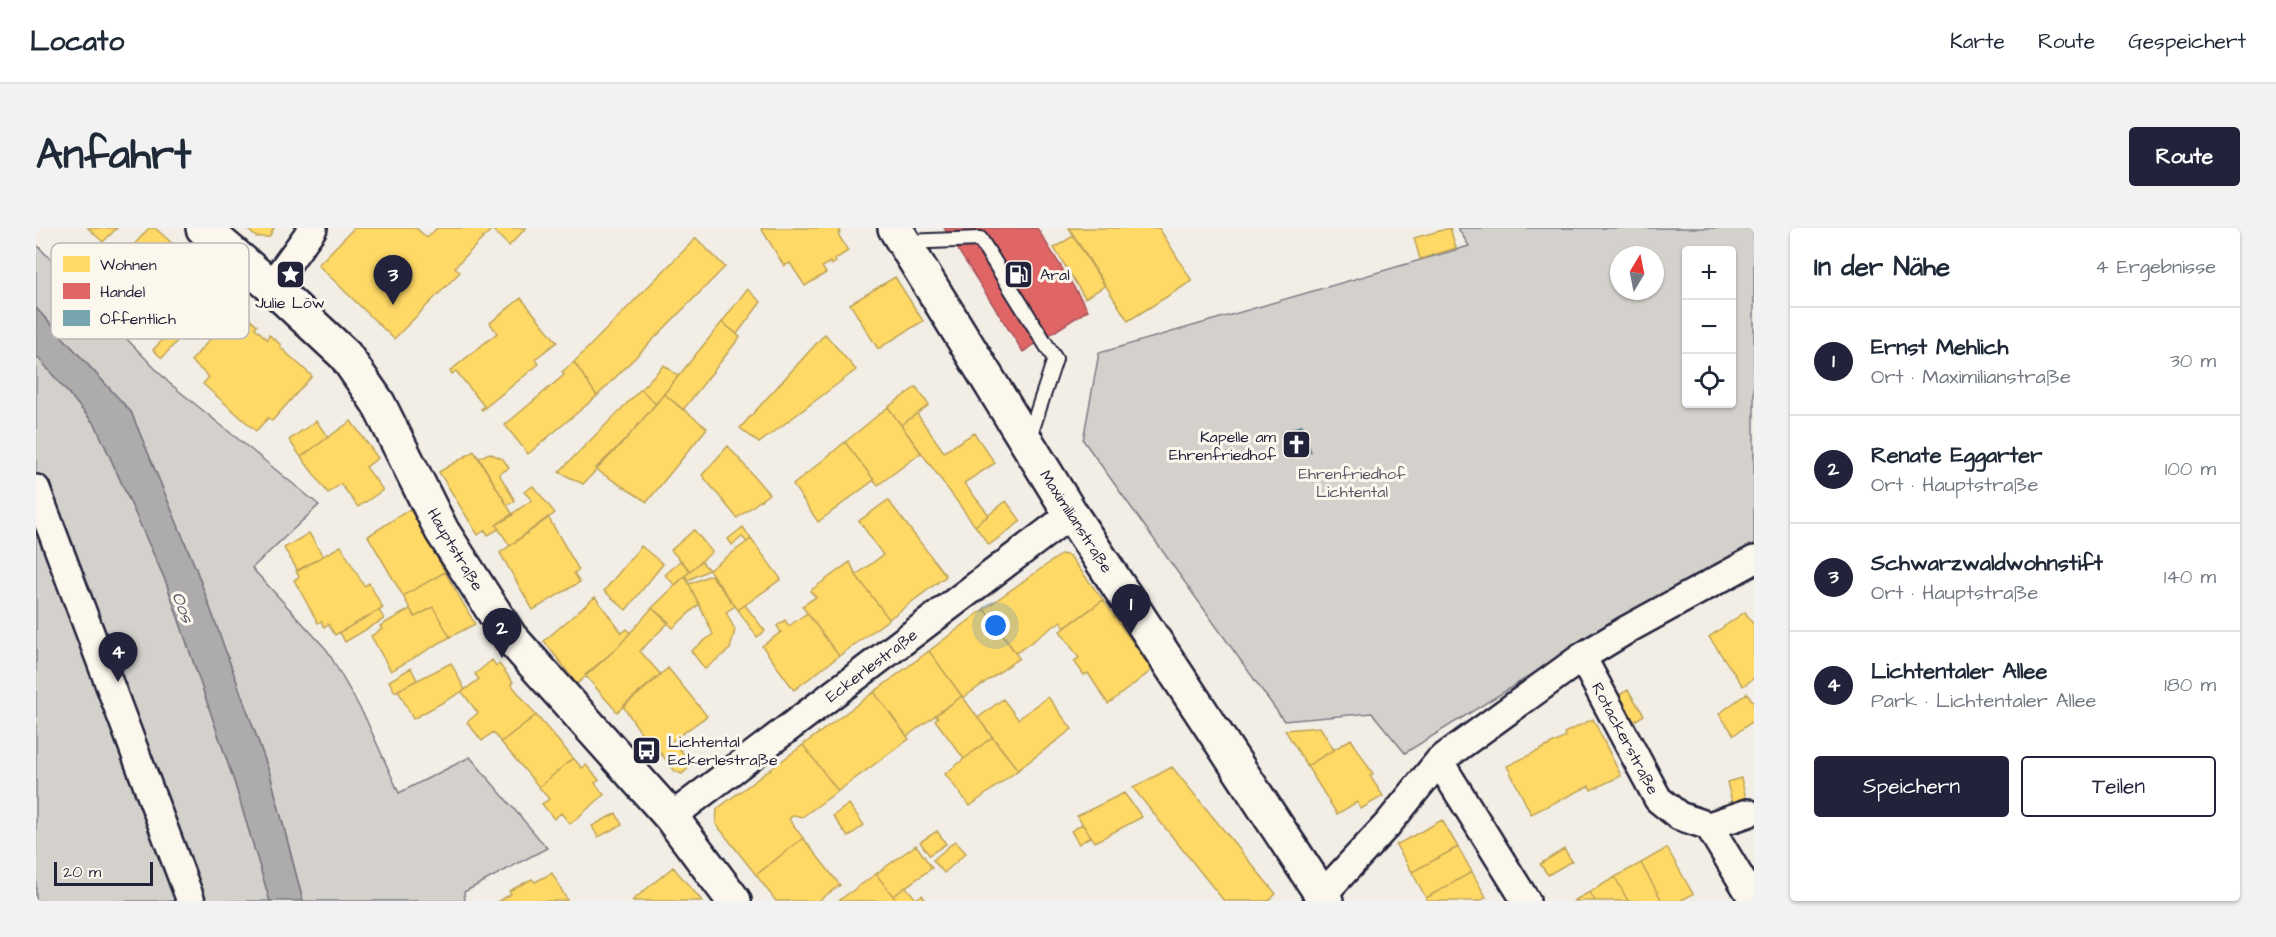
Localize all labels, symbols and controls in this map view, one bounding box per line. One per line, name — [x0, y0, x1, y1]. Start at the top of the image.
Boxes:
text: Locato — [30, 22, 124, 61]
text: Karte — [1950, 27, 2005, 56]
text: Route — [2038, 27, 2095, 56]
text: Gespeichert — [2128, 27, 2246, 56]
text: Anfahrt — [36, 127, 191, 185]
button: Route — [2129, 127, 2240, 186]
legend — [51, 243, 249, 339]
north arrow — [1610, 246, 1664, 300]
map controls — [1682, 246, 1736, 408]
button: + — [1682, 246, 1736, 300]
text: In der Nähe — [1814, 249, 1950, 285]
text: 4 Ergebnisse — [2095, 253, 2216, 281]
text: Wohnen — [100, 254, 157, 276]
pin: 3 — [374, 256, 412, 305]
place icon: Julie Löw — [274, 258, 306, 290]
fuel station icon: Aral — [1003, 258, 1035, 290]
place label: Aral — [1040, 264, 1070, 286]
text: Handel — [100, 281, 145, 303]
place label: Julie Löw — [255, 292, 325, 314]
button: − — [1682, 300, 1736, 354]
text: Öffentlich — [100, 308, 176, 330]
text: Ernst Mehlich — [1871, 332, 2009, 363]
text: 1 — [1832, 347, 1835, 375]
text: 30 m — [2170, 347, 2216, 375]
button: locate — [1682, 354, 1736, 408]
text: Ort · Maximilianstraße — [1871, 363, 2071, 391]
place label: Kapelle am Ehrenfriedhof — [1169, 426, 1277, 466]
church icon: Kapelle am Ehrenfriedhof — [1281, 429, 1313, 461]
text: Renate Eggarter — [1871, 440, 2042, 471]
text: 2 — [1828, 455, 1839, 483]
text: 100 m — [2165, 455, 2216, 483]
park label: Ehrenfriedhof Lichtental — [1299, 463, 1406, 503]
street label: Maximilianstraße — [1035, 466, 1118, 578]
text: Ort · Hauptstraße — [1871, 471, 2038, 499]
street label: Hauptstraße — [422, 504, 489, 595]
text: Schwarzwaldwohnstift — [1871, 548, 2103, 579]
text: 3 — [1828, 563, 1839, 591]
text: 140 m — [2164, 563, 2216, 591]
text: Ort · Hauptstraße — [1871, 579, 2038, 607]
pin: 1 — [1112, 584, 1150, 634]
water label: Oos — [165, 588, 200, 627]
pin: 2 — [482, 608, 522, 658]
your location — [981, 611, 1010, 640]
street label: Eckerlestraße — [821, 624, 922, 708]
pin: 4 — [98, 632, 137, 682]
text: Lichtentaler Allee — [1871, 656, 2047, 687]
text: 4 — [1827, 671, 1840, 699]
text: 180 m — [2164, 671, 2216, 699]
street label: Rotackerstraße — [1586, 679, 1664, 799]
text: Park · Lichtentaler Allee — [1871, 687, 2096, 715]
place label: Lichtental Eckerlestraße — [668, 731, 778, 771]
bus stop icon: Lichtental Eckerlestraße — [631, 734, 663, 766]
button: Speichern — [1814, 756, 2009, 817]
button: Teilen — [2021, 756, 2216, 817]
scale bar — [54, 859, 153, 886]
text: 20 m — [63, 861, 101, 883]

